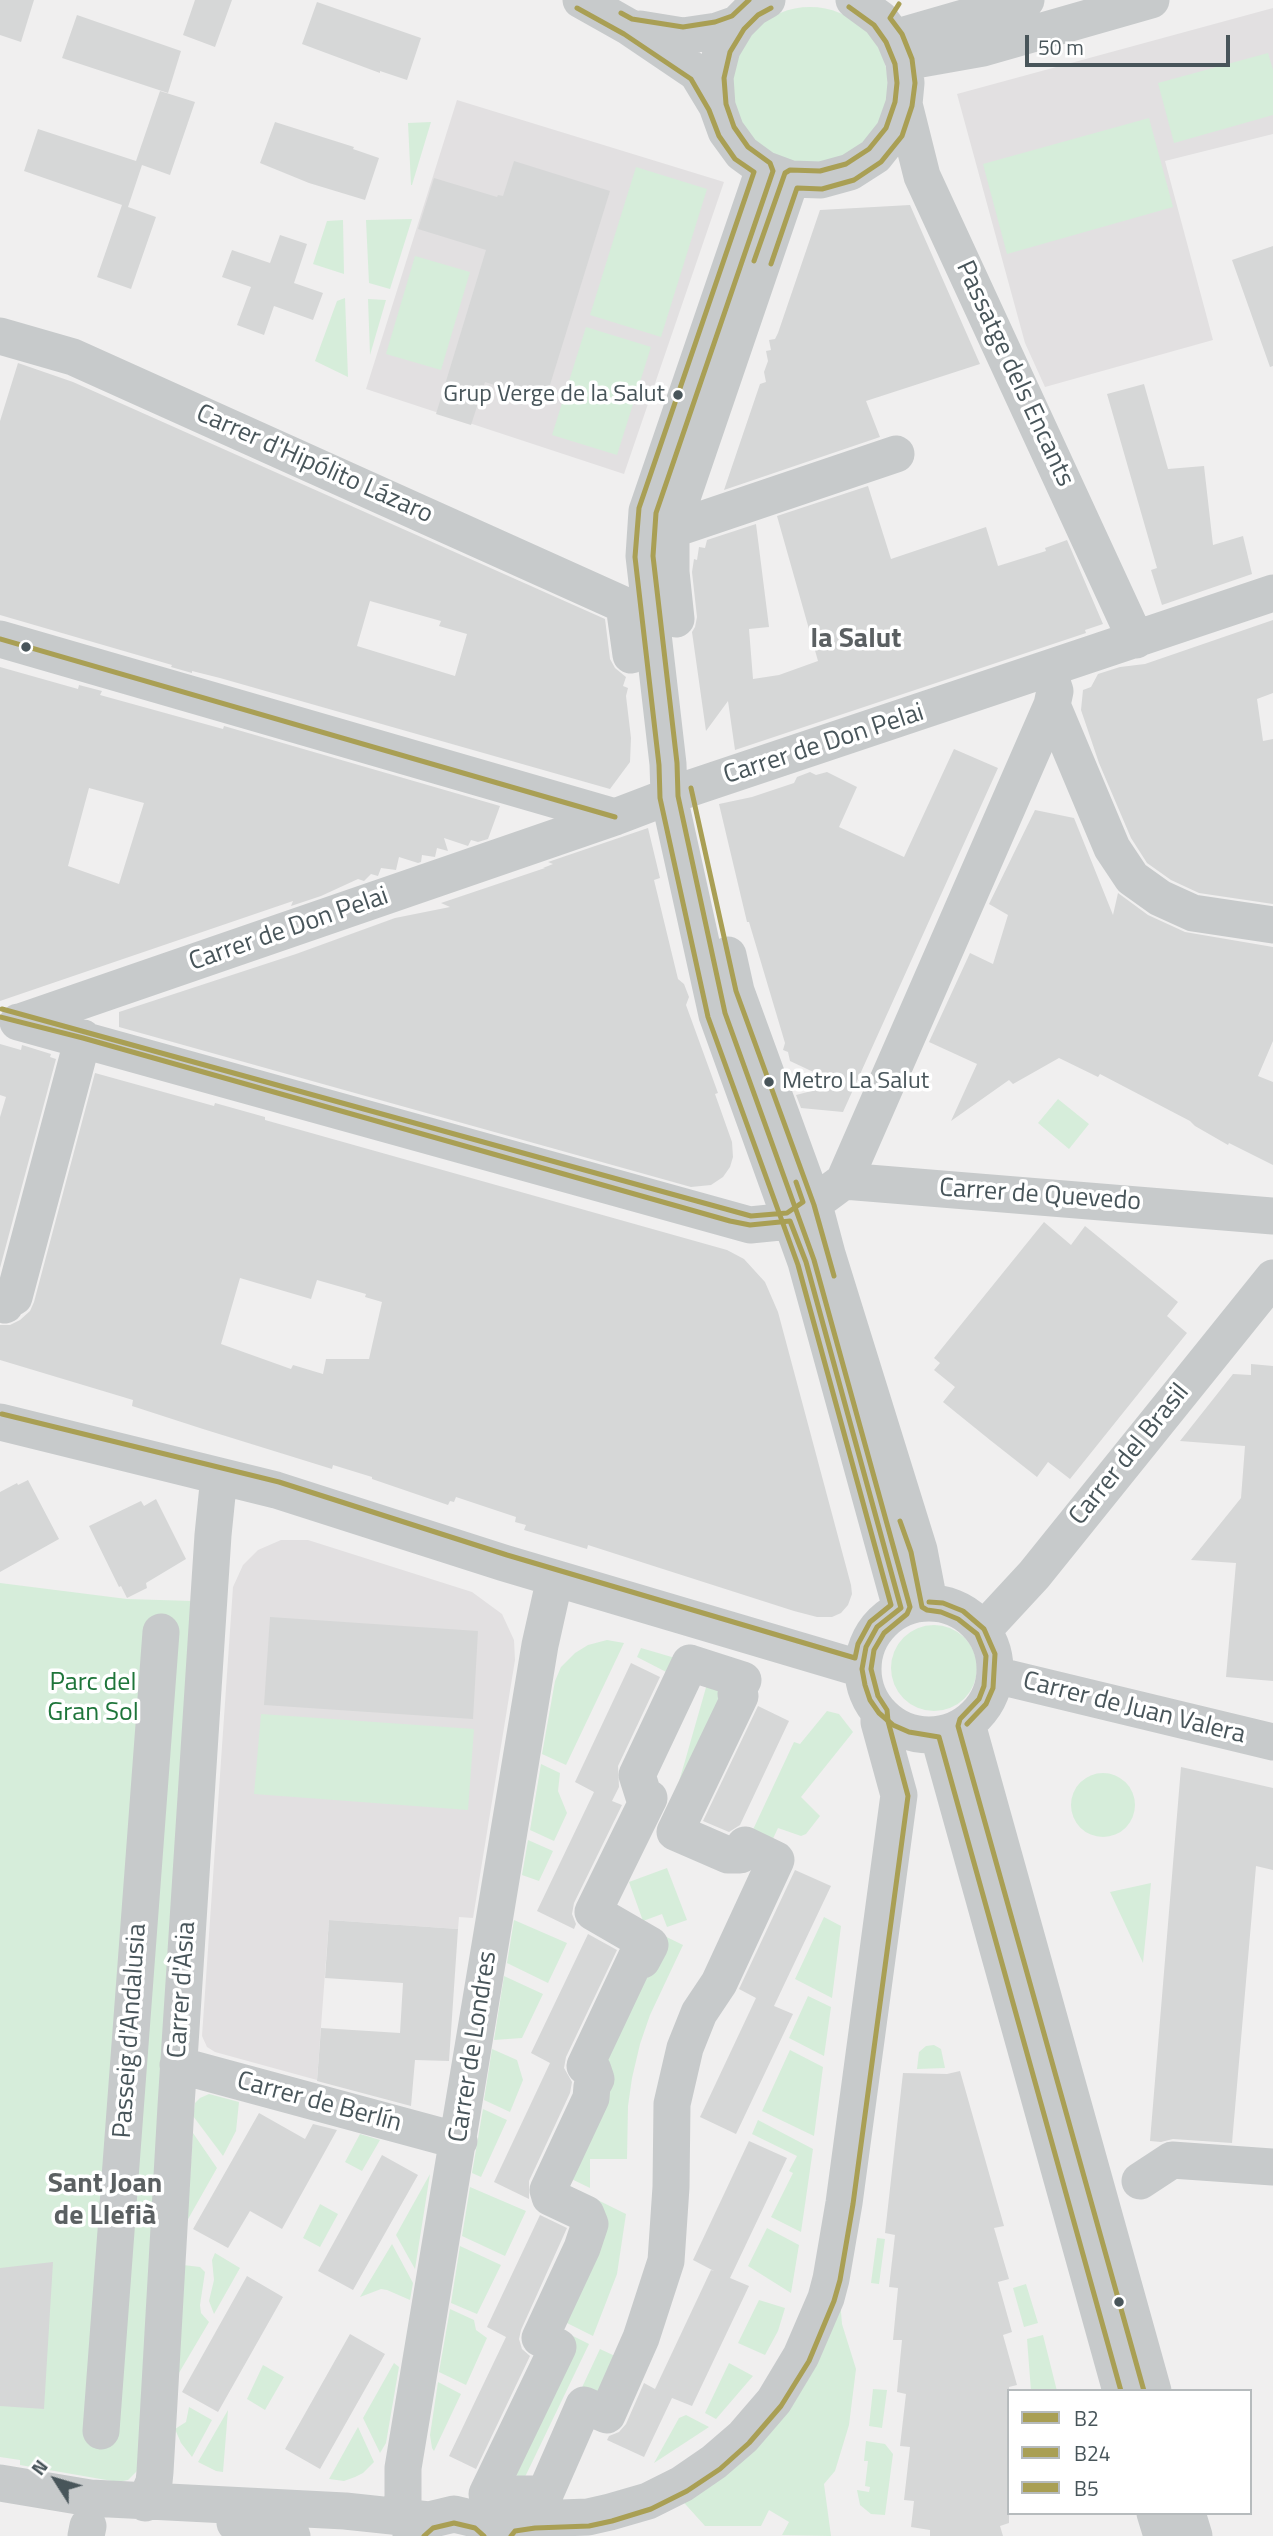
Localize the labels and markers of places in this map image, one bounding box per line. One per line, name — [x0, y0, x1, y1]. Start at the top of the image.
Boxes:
place label: Grup Verge de la Salut — [443, 381, 665, 409]
marker: Grup Verge de la Salut — [671, 388, 685, 402]
unlabelled marker — [19, 640, 33, 654]
place label: Metro La Salut — [782, 1068, 929, 1096]
marker: Metro La Salut — [762, 1075, 776, 1089]
unlabelled marker — [1112, 2295, 1126, 2309]

